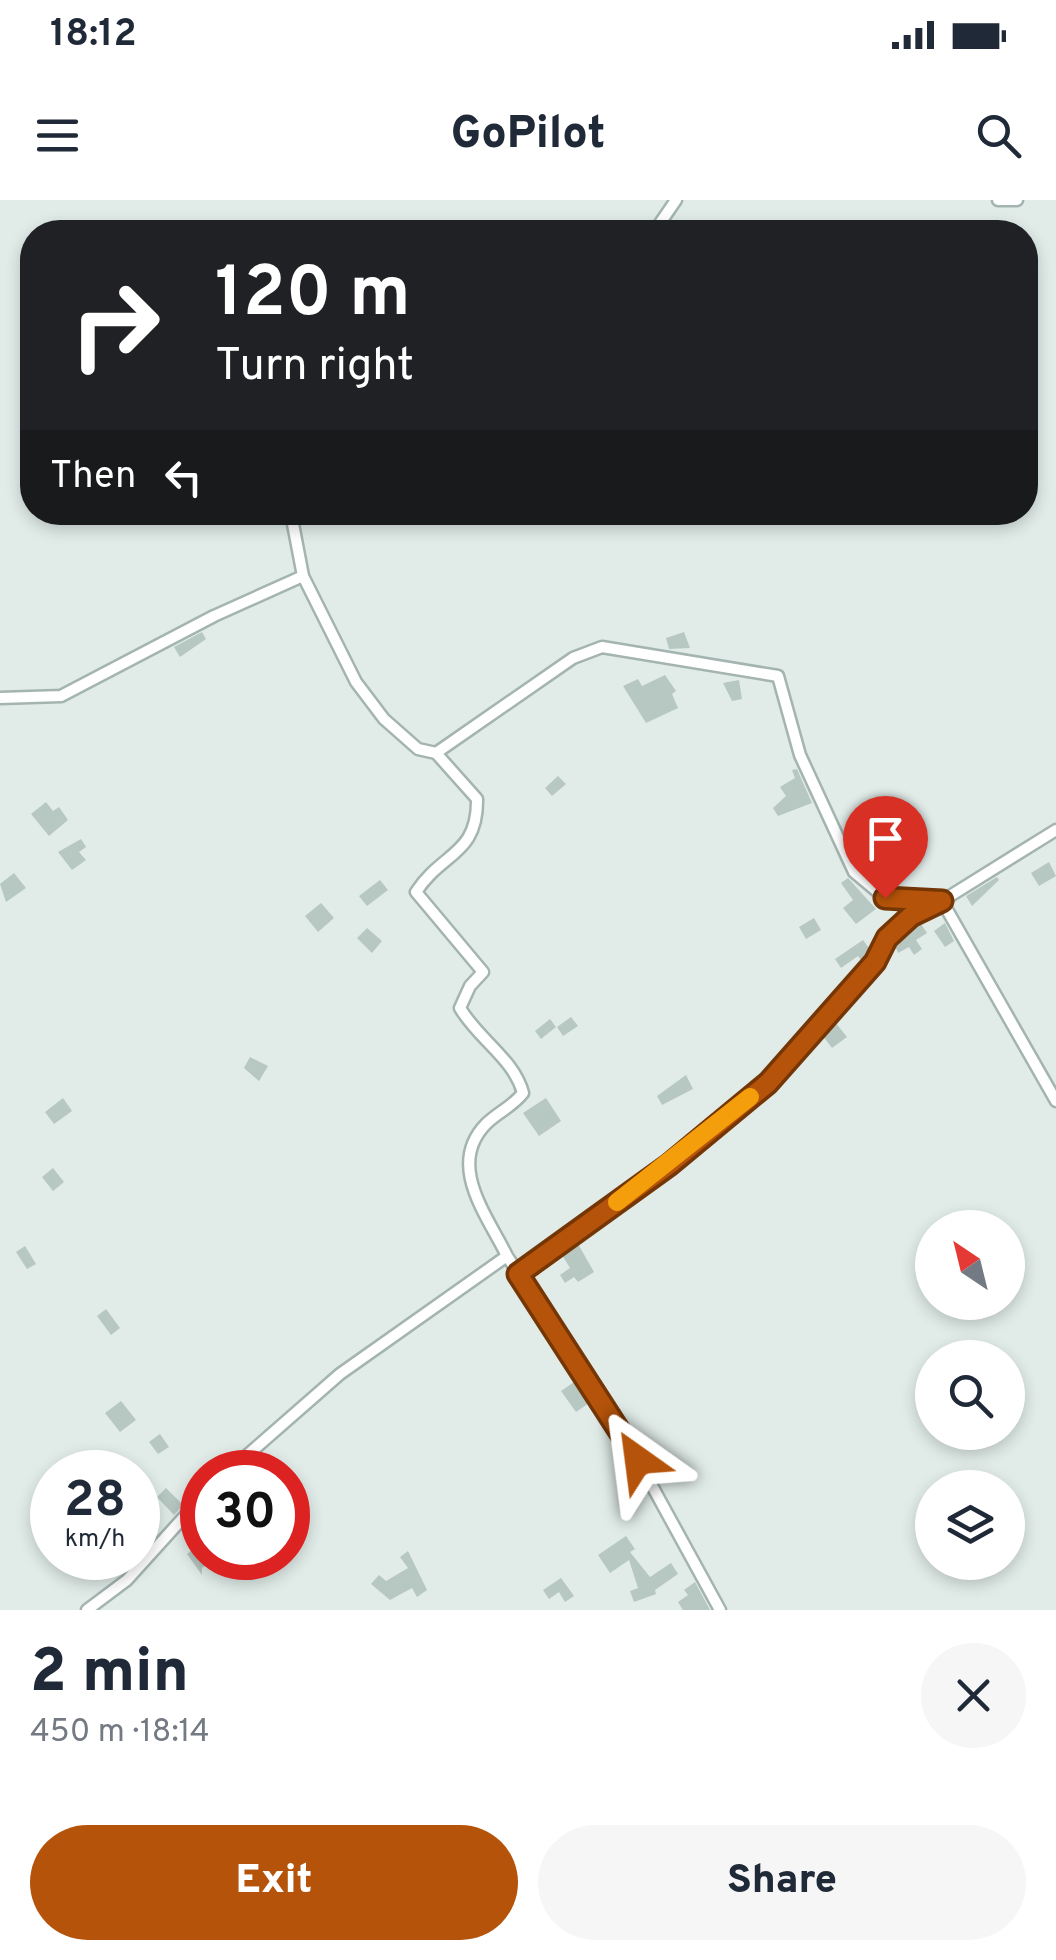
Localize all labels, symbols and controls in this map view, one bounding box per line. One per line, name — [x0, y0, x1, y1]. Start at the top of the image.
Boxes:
text: 18:12 — [50, 11, 137, 60]
text: GoPilot — [451, 107, 605, 164]
icon: menu — [30, 108, 85, 163]
icon: search — [971, 108, 1026, 163]
text: 120 m — [215, 252, 411, 341]
icon: right — [50, 260, 180, 390]
text: Turn right — [215, 339, 414, 396]
icon: left — [156, 450, 211, 505]
text: Then — [50, 453, 136, 502]
pin — [843, 796, 928, 899]
icon: arrive — [858, 811, 913, 866]
north arrow — [915, 1210, 1025, 1320]
map controls — [915, 1210, 1025, 1580]
button: search — [915, 1340, 1025, 1450]
position arrow — [586, 1408, 690, 1512]
speed limit sign: 30 — [180, 1450, 310, 1580]
button: layers — [915, 1470, 1025, 1580]
text: 28 — [64, 1471, 126, 1534]
text: km/h — [65, 1524, 125, 1556]
text: 2 min — [30, 1637, 189, 1713]
button: close — [921, 1643, 1026, 1748]
text: 450 m · 18:14 — [30, 1713, 210, 1753]
button: Exit — [30, 1825, 518, 1940]
button: Share — [538, 1825, 1026, 1940]

